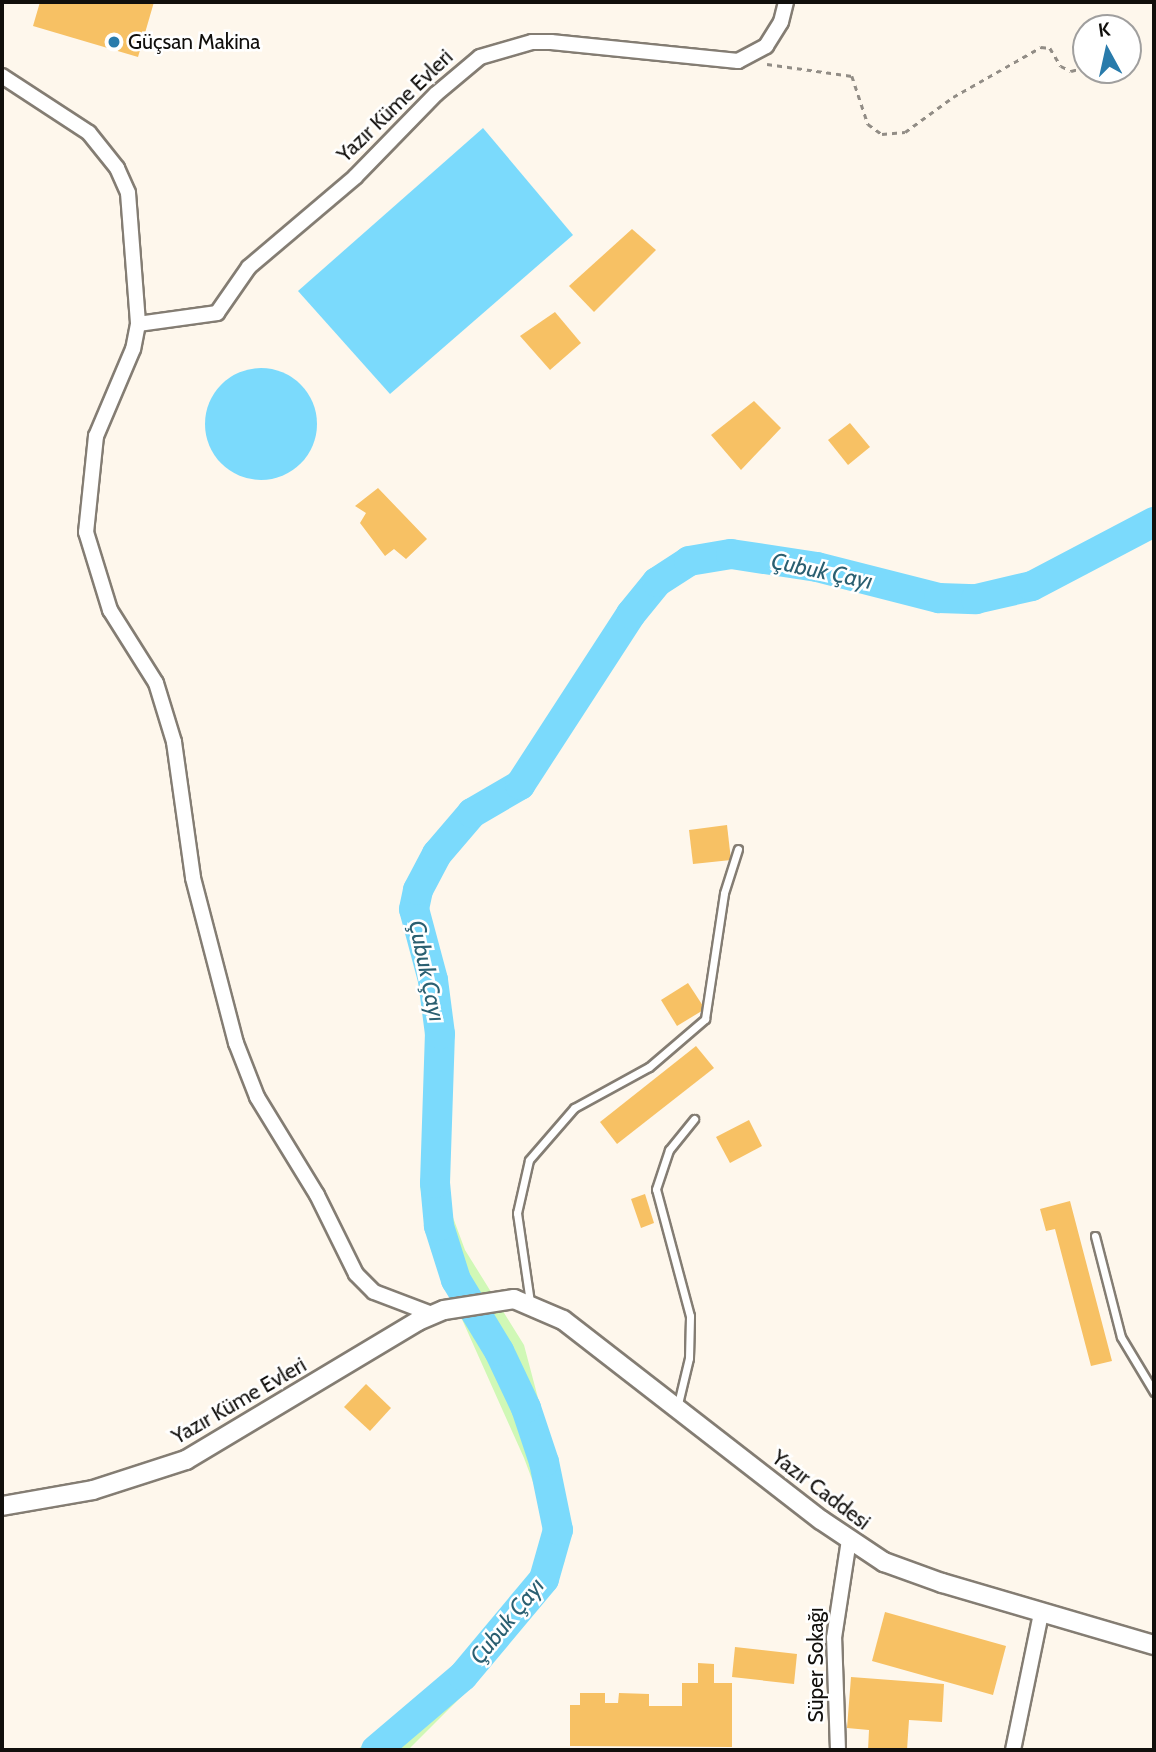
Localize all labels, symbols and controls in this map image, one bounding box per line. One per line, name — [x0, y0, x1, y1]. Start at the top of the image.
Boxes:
north arrow — [1072, 14, 1142, 84]
text: K — [1097, 17, 1112, 42]
place label: Güçsan Makina — [128, 29, 260, 55]
marker: Güçsan Makina — [106, 34, 122, 50]
street label: Yazır Küme Evleri — [332, 45, 458, 167]
water label: Çubuk Çayı — [769, 547, 875, 595]
water label: Çubuk Çayı — [403, 918, 451, 1024]
street label: Yazır Küme Evleri — [167, 1352, 311, 1450]
street label: Yazır Caddesi — [767, 1445, 875, 1535]
water label: Çubuk Çayı — [464, 1572, 550, 1670]
street label: Süper Sokağı — [803, 1607, 829, 1723]

